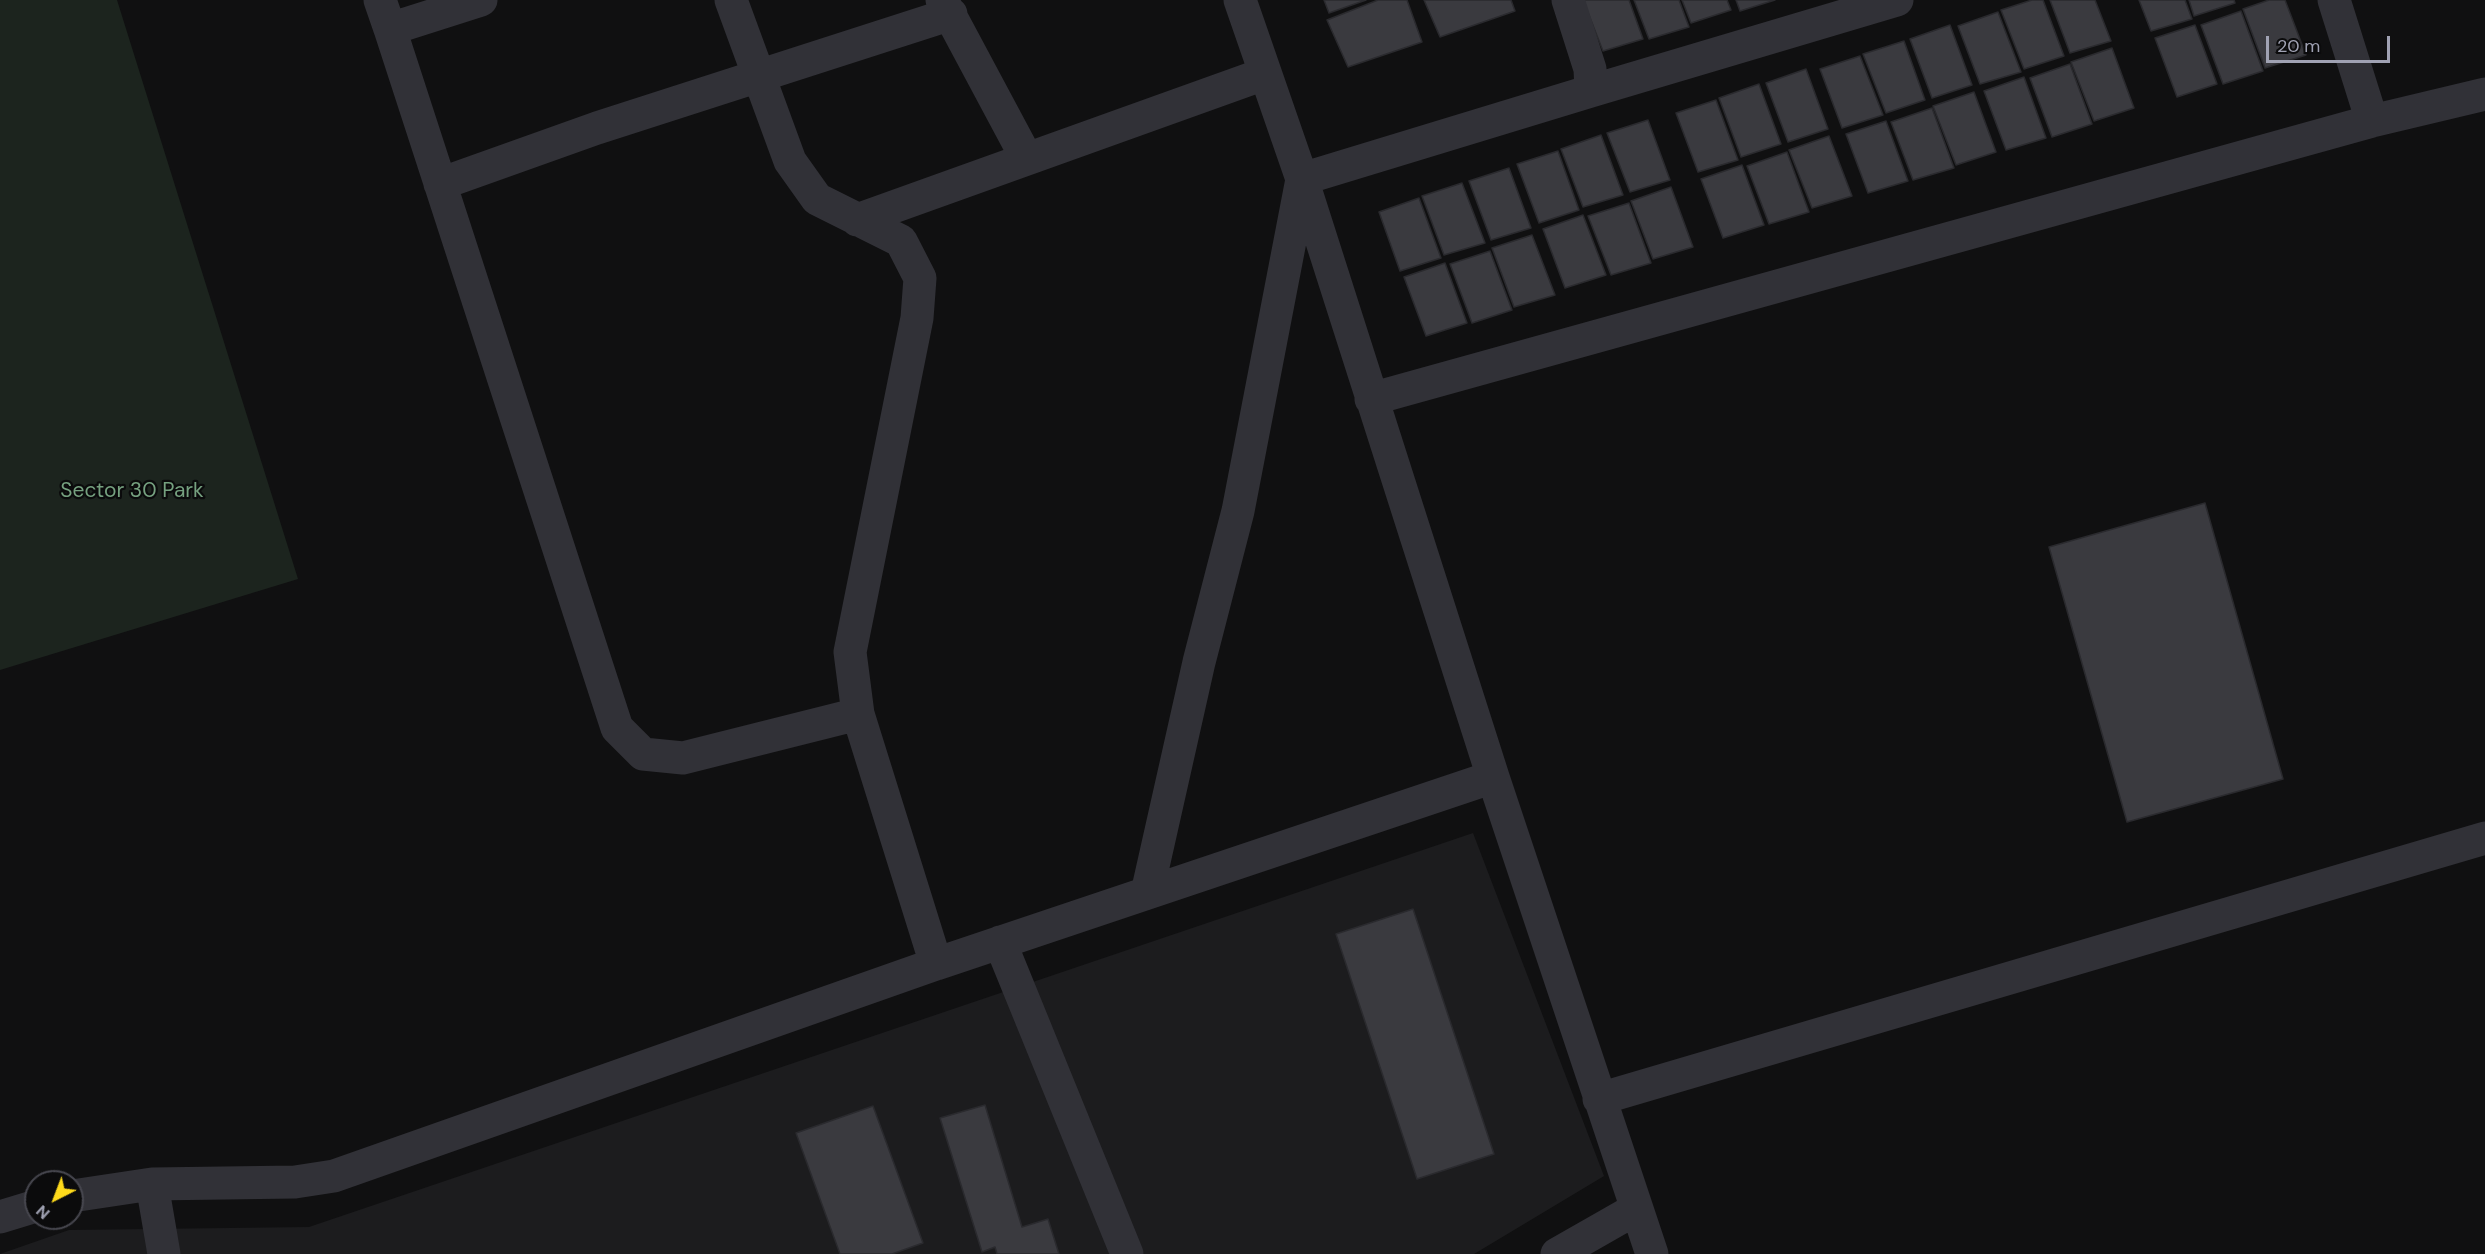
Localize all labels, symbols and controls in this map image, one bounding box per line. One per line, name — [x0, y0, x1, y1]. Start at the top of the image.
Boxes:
scale bar — [2269, 24, 2394, 62]
text: 20 m — [2277, 34, 2320, 58]
park label: Sector 30 Park — [60, 478, 204, 504]
north arrow — [24, 1170, 84, 1230]
text: N — [32, 1201, 54, 1224]

